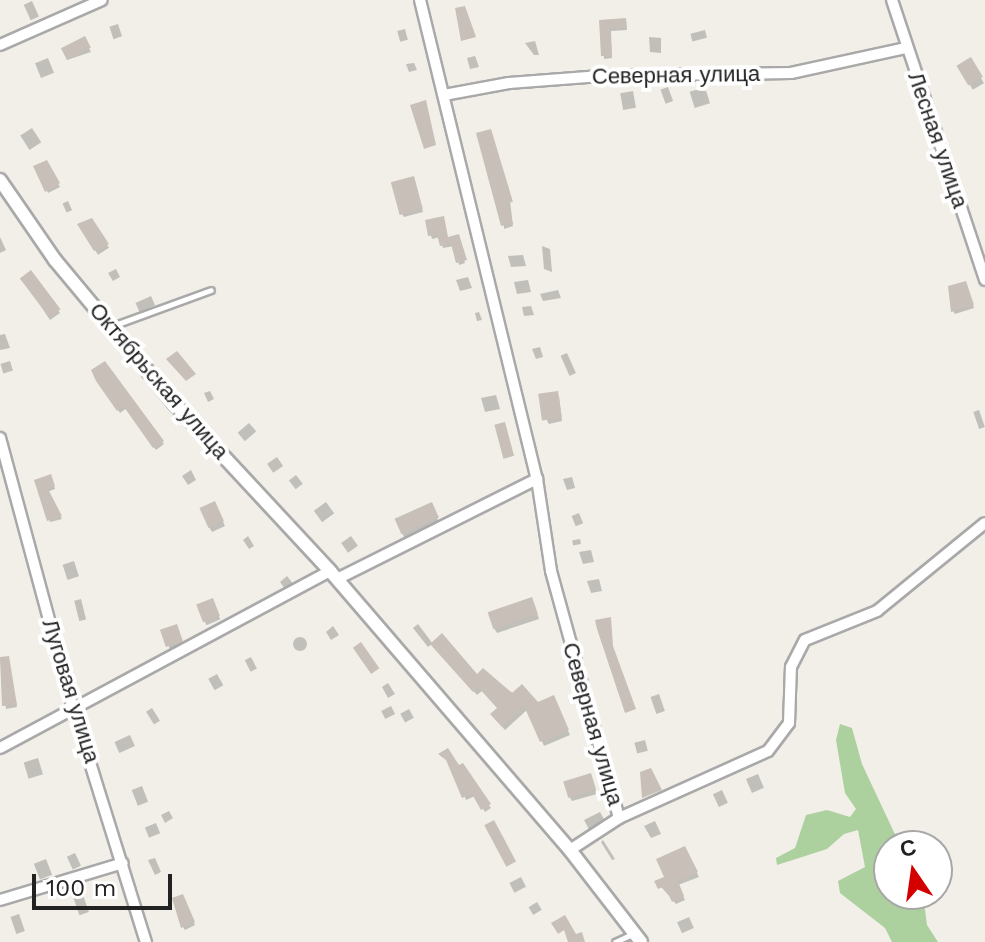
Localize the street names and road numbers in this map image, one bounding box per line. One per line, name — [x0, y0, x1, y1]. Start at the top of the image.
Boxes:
street label: Северная улица — [592, 60, 760, 90]
street label: Лесная улица — [902, 69, 974, 211]
street label: Октябрьская улица — [84, 297, 234, 465]
street label: Луговая улица — [37, 616, 105, 766]
street label: Северная улица — [557, 639, 629, 809]

